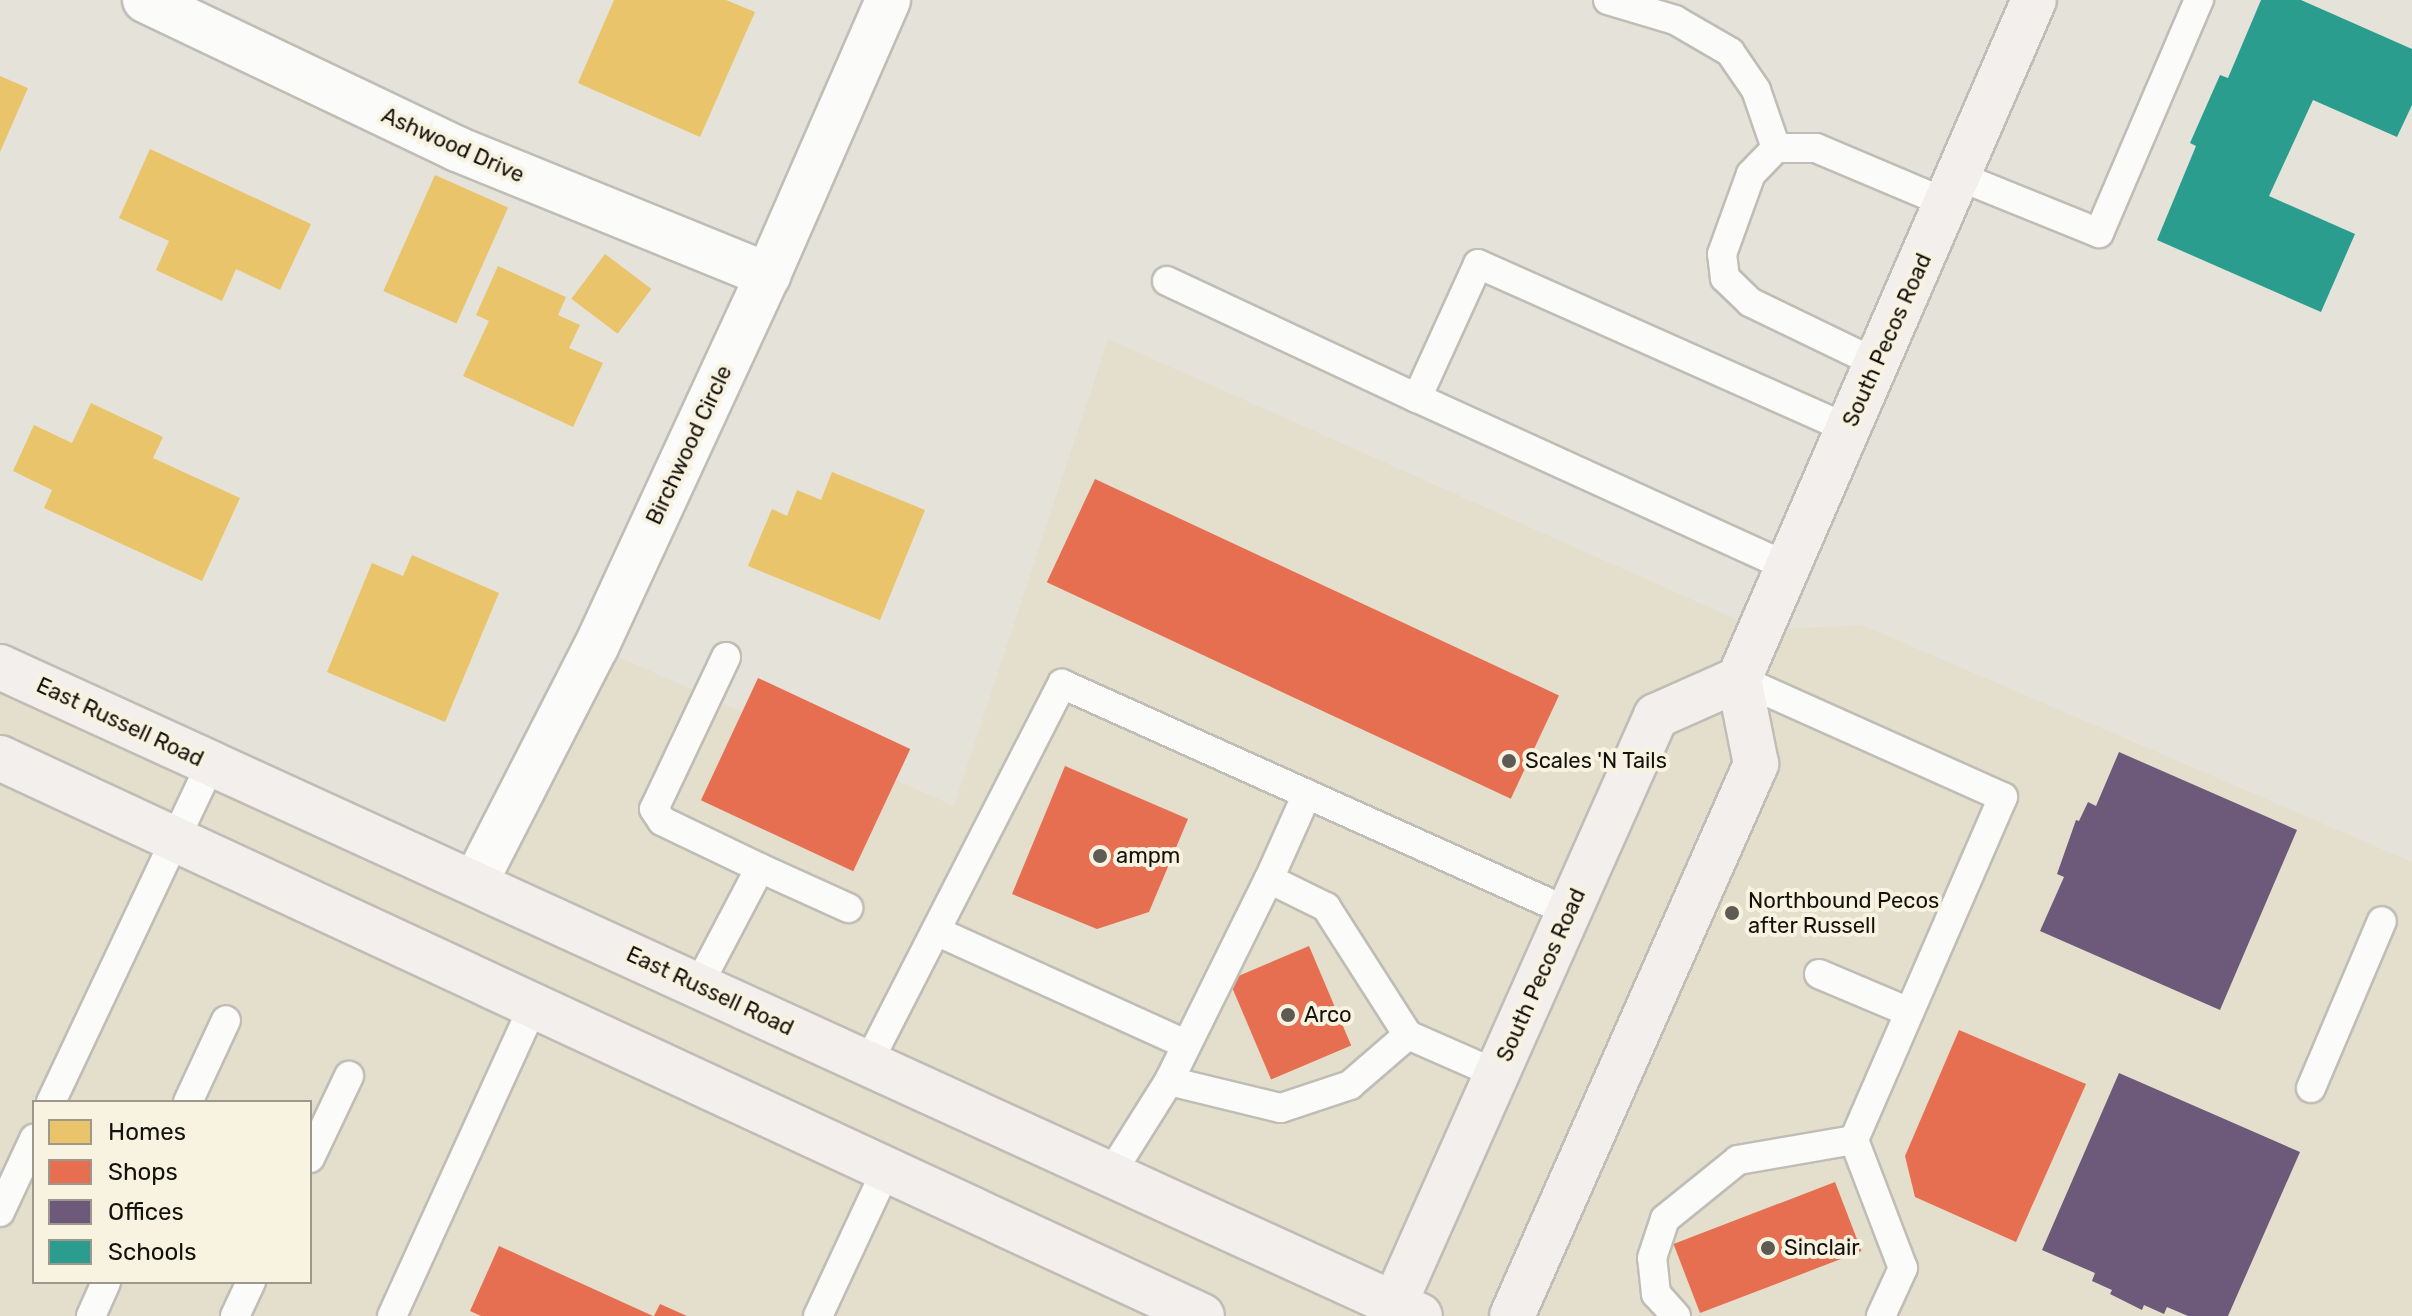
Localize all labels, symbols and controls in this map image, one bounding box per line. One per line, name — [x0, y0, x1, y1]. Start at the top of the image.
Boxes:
street label: Ashwood Drive — [378, 102, 528, 188]
street label: South Pecos Road — [1837, 249, 1937, 431]
street label: Birchwood Circle — [641, 361, 737, 529]
street label: East Russell Road — [32, 672, 208, 772]
place label: Scales 'N Tails — [1525, 748, 1667, 774]
marker: Scales 'N Tails — [1500, 752, 1518, 770]
place label: ampm — [1116, 843, 1180, 869]
marker: ampm — [1091, 847, 1109, 865]
street label: South Pecos Road — [1491, 884, 1591, 1066]
place label: Northbound Pecos after Russell — [1748, 887, 1939, 938]
marker: Northbound Pecos after Russell — [1723, 904, 1741, 922]
street label: East Russell Road — [622, 941, 798, 1041]
place label: Arco — [1304, 1002, 1352, 1028]
marker: Arco — [1279, 1006, 1297, 1024]
legend — [32, 1100, 312, 1284]
text: Homes — [108, 1118, 186, 1146]
text: Shops — [108, 1158, 178, 1186]
text: Offices — [108, 1198, 184, 1226]
place label: Sinclair — [1784, 1235, 1860, 1261]
text: Schools — [108, 1238, 196, 1266]
marker: Sinclair — [1759, 1239, 1777, 1257]

